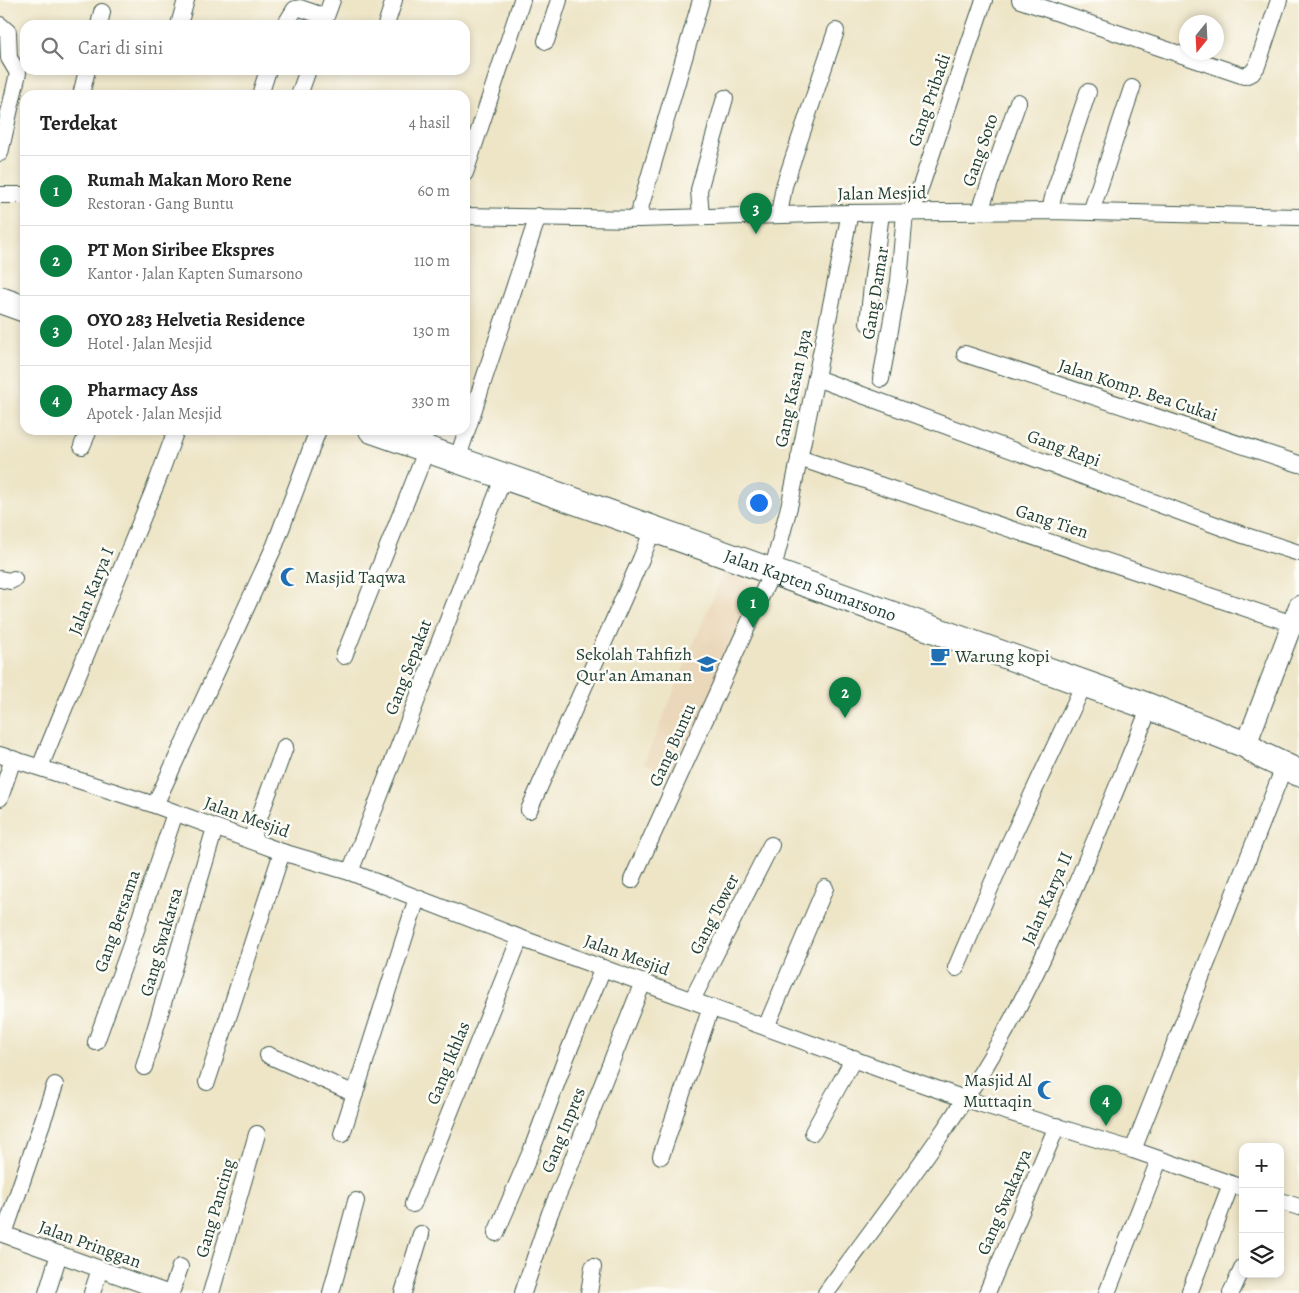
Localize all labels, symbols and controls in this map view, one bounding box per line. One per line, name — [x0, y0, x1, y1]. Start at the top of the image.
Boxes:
north arrow — [1179, 15, 1224, 60]
search box — [20, 20, 470, 75]
icon: search — [38, 34, 66, 62]
text: Cari di sini — [78, 35, 163, 61]
street label: Gang Pribadi — [902, 50, 956, 150]
text: Terdekat — [40, 109, 118, 137]
street label: Gang Soto — [956, 110, 1004, 190]
text: 4 hasil — [409, 112, 450, 134]
text: Rumah Makan Moro Rene — [87, 167, 292, 193]
text: 1 — [53, 180, 59, 202]
text: 60 m — [418, 180, 450, 202]
street label: Jalan Mesjid — [837, 180, 927, 206]
text: Restoran · Gang Buntu — [87, 193, 234, 215]
pin: 3 — [740, 193, 772, 234]
text: PT Mon Siribee Ekspres — [87, 237, 275, 263]
street label: Gang Damar — [856, 245, 894, 341]
text: 2 — [52, 250, 60, 272]
text: 110 m — [414, 250, 450, 272]
text: Kantor · Jalan Kapten Sumarsono — [87, 263, 303, 285]
text: OYO 283 Helvetia Residence — [87, 307, 305, 333]
text: 3 — [53, 320, 59, 342]
text: 130 m — [413, 320, 450, 342]
street label: Gang Kasan Jaya — [769, 326, 817, 450]
text: Hotel · Jalan Mesjid — [87, 333, 212, 355]
street label: Jalan Komp. Bea Cukai — [1055, 353, 1221, 427]
text: Pharmacy Ass — [87, 377, 198, 403]
text: 4 — [52, 390, 60, 412]
text: 330 m — [412, 390, 450, 412]
text: Apotek · Jalan Mesjid — [87, 403, 222, 425]
street label: Gang Rapi — [1024, 424, 1104, 472]
your location — [746, 490, 772, 516]
street label: Gang Tien — [1013, 498, 1091, 544]
street label: Jalan Karya I — [62, 543, 120, 639]
street label: Jalan Kapten Sumarsono — [721, 543, 900, 627]
place label: Masjid Taqwa — [305, 565, 407, 589]
mosque icon: Masjid Taqwa — [279, 566, 301, 588]
pin: 1 — [737, 587, 769, 628]
street label: Gang Sepakat — [379, 616, 437, 718]
place label: Sekolah Tahfizh Qur'an Amanan — [576, 642, 692, 687]
place label: Warung kopi — [954, 644, 1050, 668]
cafe icon: Warung kopi — [929, 645, 951, 667]
school or university icon: Sekolah Tahfizh Qur'an Amanan — [696, 653, 718, 675]
pin: 2 — [829, 677, 861, 718]
street label: Gang Buntu — [643, 699, 701, 790]
street label: Jalan Mesjid — [201, 790, 293, 844]
street label: Jalan Karya II — [1016, 848, 1078, 948]
street label: Gang Bersama — [88, 866, 146, 976]
street label: Gang Tower — [683, 870, 745, 958]
street label: Gang Swakarsa — [134, 884, 188, 999]
street label: Jalan Mesjid — [581, 928, 673, 982]
street label: Gang Ikhlas — [420, 1018, 476, 1108]
place label: Masjid Al Muttaqin — [963, 1068, 1033, 1113]
mosque icon: Masjid Al Muttaqin — [1036, 1079, 1058, 1101]
street label: Gang Inpres — [535, 1084, 591, 1176]
pin: 4 — [1090, 1085, 1122, 1126]
map controls — [1239, 1143, 1284, 1278]
button: + — [1239, 1143, 1284, 1188]
street label: Gang Swakarya — [971, 1145, 1037, 1259]
street label: Gang Pancing — [189, 1156, 241, 1260]
button: − — [1239, 1188, 1284, 1233]
street label: Jalan Pringgan — [35, 1214, 145, 1274]
button: layers — [1239, 1233, 1284, 1278]

